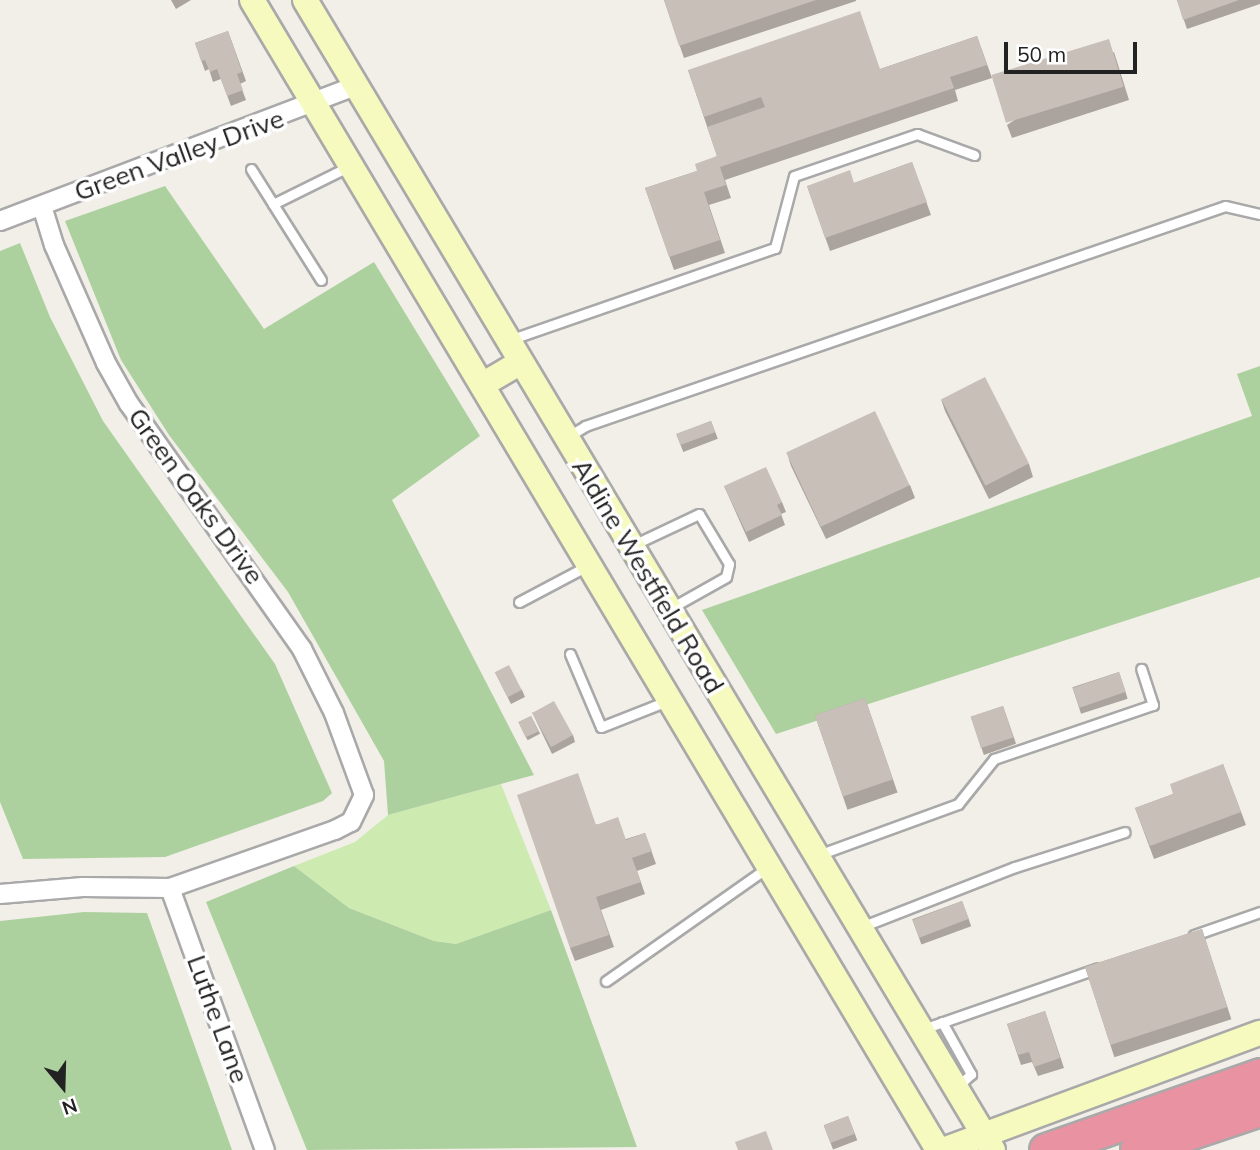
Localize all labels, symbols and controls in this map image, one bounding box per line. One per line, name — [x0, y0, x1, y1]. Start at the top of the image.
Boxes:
scale bar — [1008, 28, 1141, 72]
text: 50 m — [1017, 41, 1066, 67]
street label: Green Valley Drive — [70, 103, 288, 207]
street label: Green Oaks Drive — [122, 402, 270, 590]
street label: Aldine Westfield Road — [566, 453, 730, 699]
street label: Luthe Lane — [181, 951, 255, 1087]
north arrow — [28, 1052, 98, 1122]
text: N — [59, 1093, 81, 1121]

